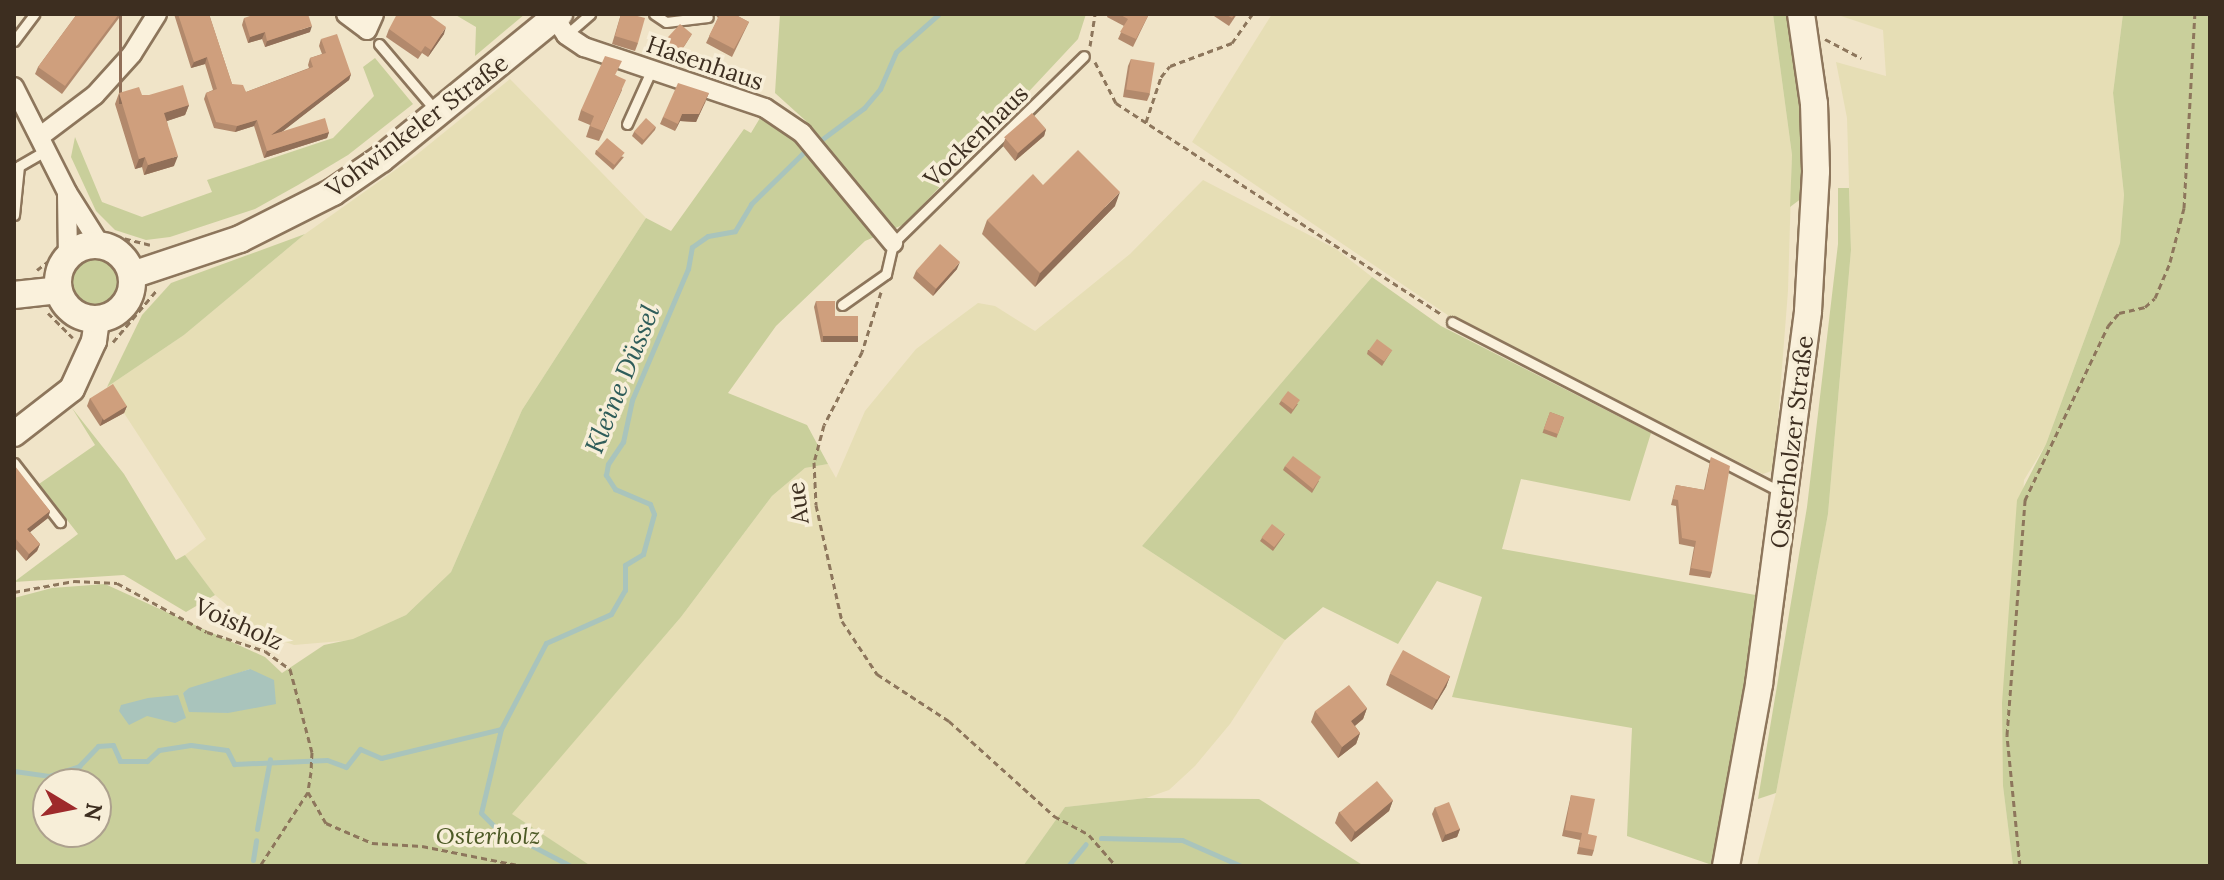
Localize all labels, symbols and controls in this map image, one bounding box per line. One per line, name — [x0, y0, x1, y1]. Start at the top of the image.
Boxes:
street label: Hasenhaus — [643, 30, 767, 96]
street label: Vohwinkeler Straße — [320, 48, 514, 204]
street label: Vockenhaus — [918, 79, 1034, 193]
water label: Kleine Düssel — [578, 300, 666, 458]
street label: Osterholzer Straße — [1765, 334, 1819, 550]
street label: Aue — [781, 480, 815, 526]
street label: Voisholz — [190, 592, 288, 656]
north arrow — [32, 768, 112, 848]
text: N — [78, 801, 109, 823]
park label: Osterholz — [436, 822, 540, 850]

